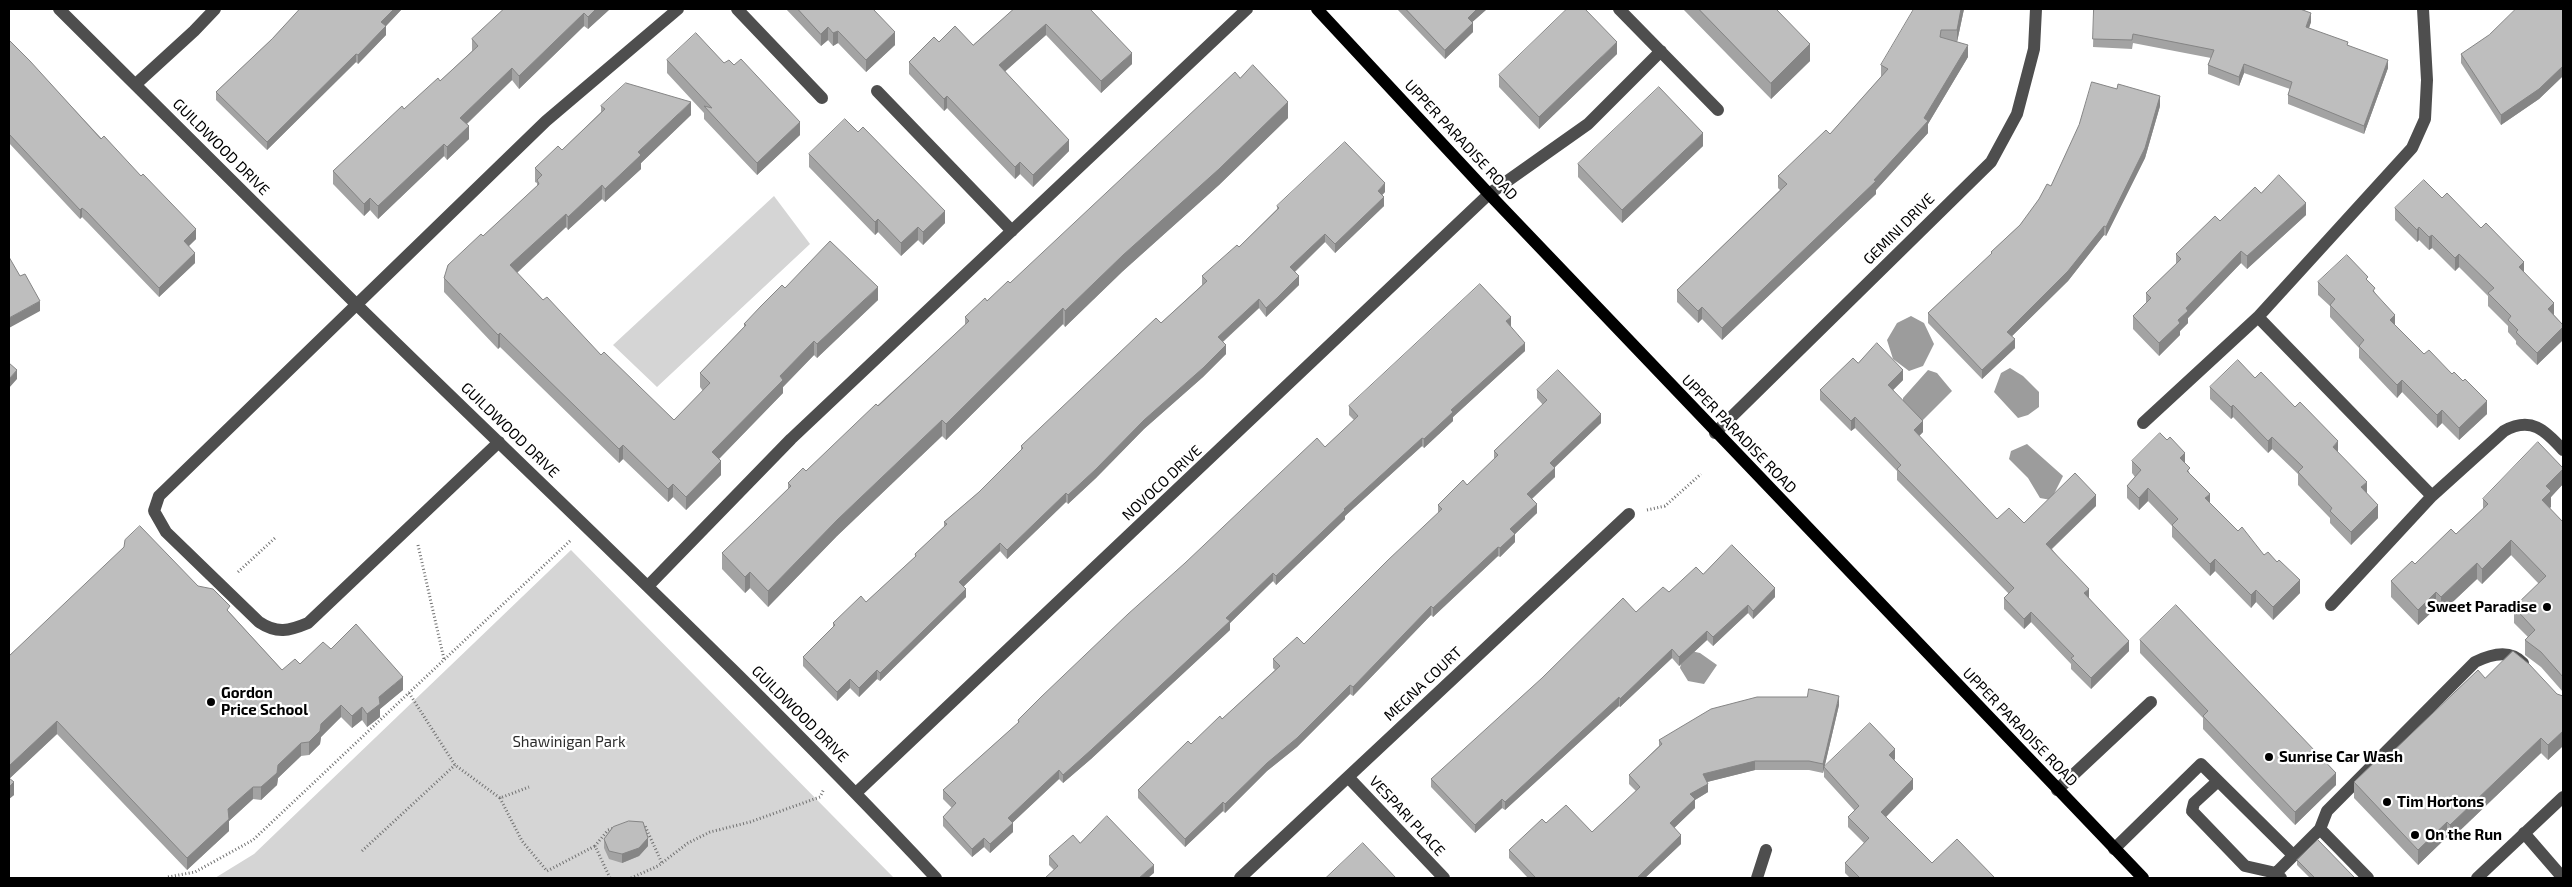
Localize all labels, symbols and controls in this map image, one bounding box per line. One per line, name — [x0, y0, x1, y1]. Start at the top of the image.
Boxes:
street label: UPPER PARADISE ROAD — [1401, 76, 1521, 204]
street label: GUILDWOOD DRIVE — [169, 95, 273, 199]
street label: GEMINI DRIVE — [1860, 190, 1938, 268]
street label: UPPER PARADISE ROAD — [1678, 371, 1800, 497]
street label: GUILDWOOD DRIVE — [457, 379, 563, 481]
street label: NOVOCO DRIVE — [1119, 442, 1205, 524]
place label: Sweet Paradise — [2427, 598, 2537, 616]
marker: Sweet Paradise — [2541, 601, 2553, 613]
street label: MEGNA COURT — [1380, 643, 1466, 725]
street label: GUILDWOOD DRIVE — [748, 662, 852, 766]
street label: UPPER PARADISE ROAD — [1959, 664, 2081, 790]
place label: Gordon Price School — [221, 684, 308, 719]
marker: Gordon Price School — [205, 696, 217, 708]
park label: Shawinigan Park — [512, 733, 626, 751]
place label: Sunrise Car Wash — [2279, 748, 2403, 766]
marker: Sunrise Car Wash — [2263, 751, 2275, 763]
street label: VESPARI PLACE — [1365, 772, 1449, 860]
place label: Tim Hortons — [2397, 793, 2484, 811]
marker: Tim Hortons — [2381, 796, 2393, 808]
place label: On the Run — [2425, 826, 2502, 844]
marker: On the Run — [2409, 829, 2421, 841]

